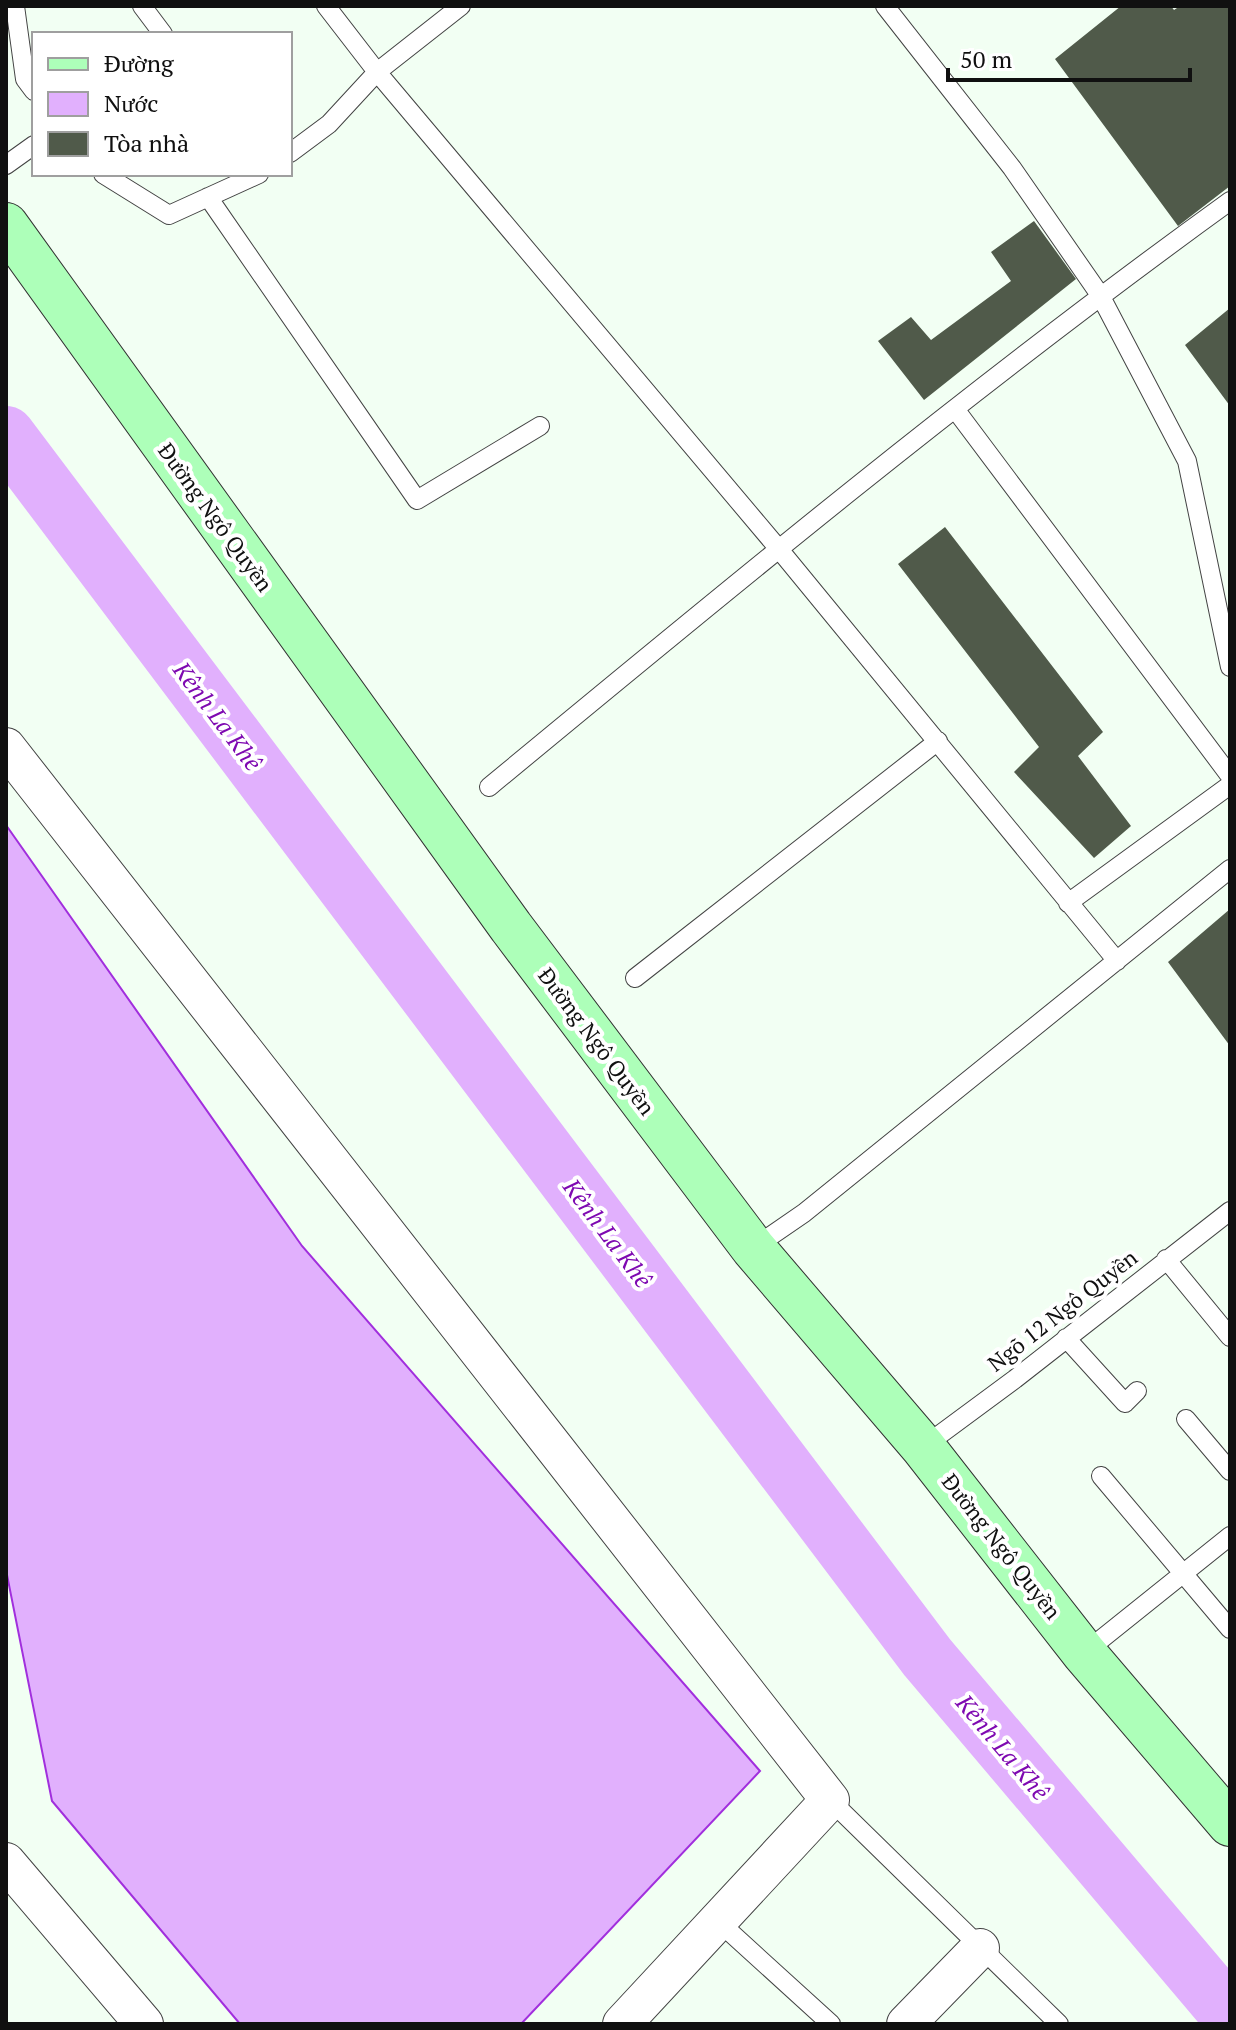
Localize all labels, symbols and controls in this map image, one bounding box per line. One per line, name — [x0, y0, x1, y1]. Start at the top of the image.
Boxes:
legend — [32, 32, 292, 176]
scale bar — [948, 32, 1190, 82]
text: 50 m — [960, 43, 1012, 75]
text: Đường — [104, 47, 174, 79]
text: Nước — [104, 87, 158, 119]
text: Tòa nhà — [104, 127, 189, 159]
street label: Đường Ngô Quyền — [152, 437, 280, 597]
water label: Kênh La Khê — [166, 654, 270, 777]
street label: Đường Ngô Quyền — [532, 962, 662, 1120]
water label: Kênh La Khê — [556, 1171, 660, 1294]
street label: Ngõ 12 Ngô Quyền — [981, 1243, 1143, 1377]
street label: Đường Ngô Quyền — [936, 1467, 1068, 1625]
water label: Kênh La Khê — [949, 1687, 1057, 1807]

